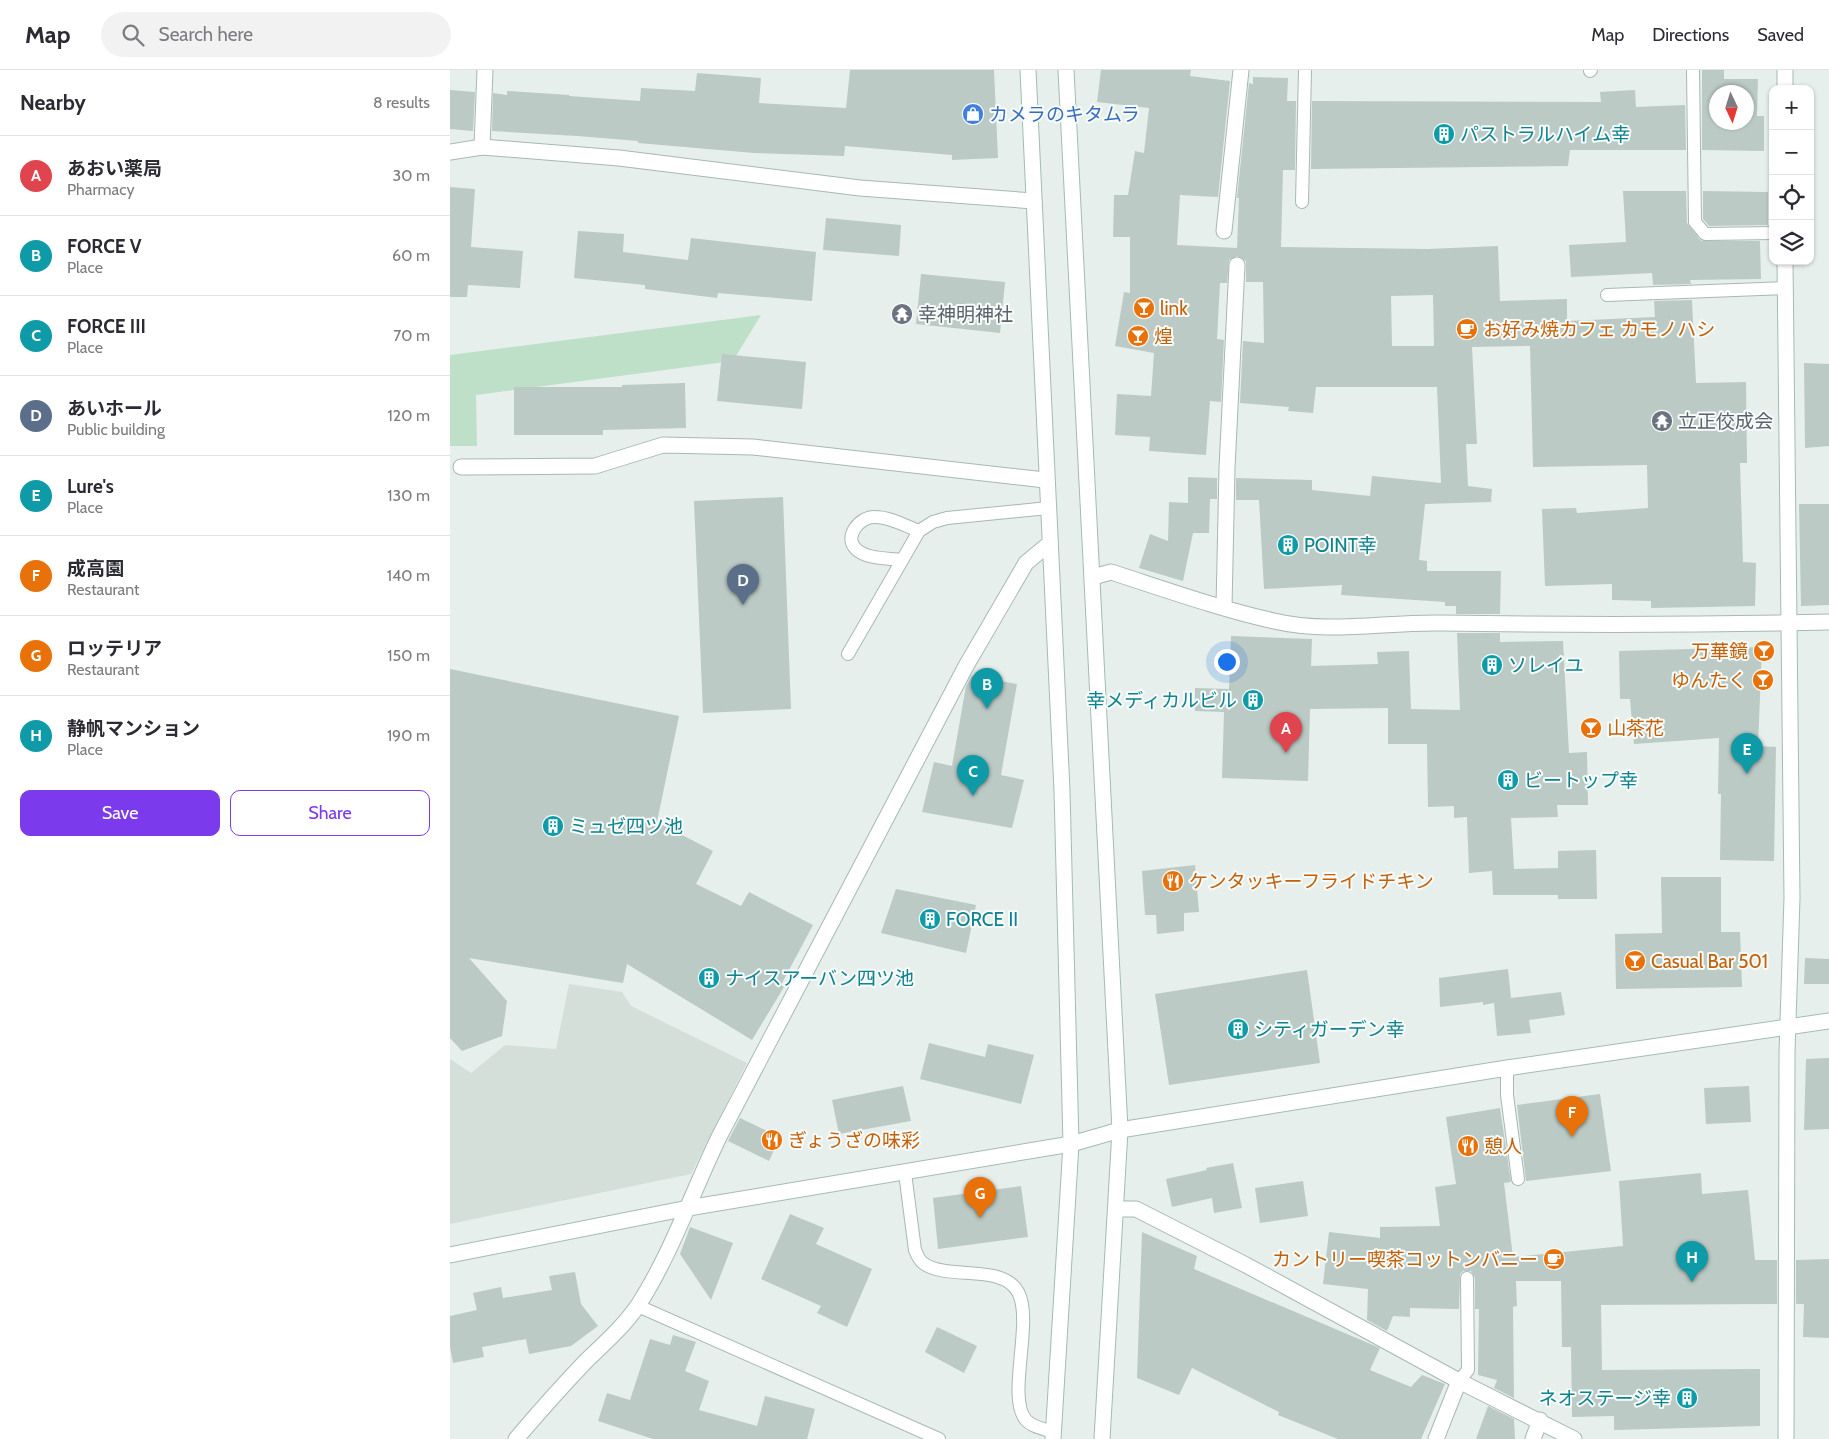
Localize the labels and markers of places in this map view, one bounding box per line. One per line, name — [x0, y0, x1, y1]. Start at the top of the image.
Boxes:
shop icon: カメラのキタムラ — [961, 102, 985, 126]
place label: カメラのキタムラ — [989, 103, 1140, 126]
building icon: パストラルハイム幸 — [1432, 122, 1456, 146]
place label: パストラルハイム幸 — [1460, 123, 1630, 146]
bar icon: link — [1132, 296, 1156, 320]
place label: link — [1160, 297, 1188, 320]
temple icon: 幸神明神社 — [890, 302, 914, 326]
place label: 幸神明神社 — [918, 303, 1013, 326]
cafe icon: お好み焼カフェ カモノハシ — [1455, 317, 1479, 341]
place label: お好み焼カフェ カモノハシ — [1483, 318, 1715, 341]
bar icon: 煌 — [1126, 324, 1150, 348]
place label: 煌 — [1154, 325, 1173, 348]
temple icon: 立正佼成会 — [1650, 409, 1674, 433]
place label: 立正佼成会 — [1678, 410, 1773, 433]
building icon: POINT幸 — [1276, 533, 1300, 557]
place label: POINT幸 — [1304, 534, 1377, 557]
pin: D — [727, 564, 759, 605]
bar icon: 万華鏡 — [1752, 639, 1776, 663]
place label: 万華鏡 — [1691, 640, 1748, 663]
building icon: ソレイユ — [1480, 653, 1504, 677]
place label: ソレイユ — [1508, 654, 1584, 677]
pin: B — [971, 668, 1003, 709]
bar icon: ゆんたく — [1751, 668, 1775, 692]
place label: ゆんたく — [1671, 669, 1747, 692]
building icon: 幸メディカルビル — [1241, 688, 1265, 712]
place label: 幸メディカルビル — [1086, 689, 1237, 712]
pin: A — [1270, 712, 1302, 753]
bar icon: 山茶花 — [1579, 716, 1603, 740]
place label: 山茶花 — [1607, 717, 1664, 740]
pin: E — [1731, 733, 1763, 774]
pin: C — [957, 755, 989, 796]
building icon: ビートップ幸 — [1496, 768, 1520, 792]
place label: ビートップ幸 — [1524, 769, 1638, 792]
building icon: ミュゼ四ツ池 — [541, 814, 565, 838]
place label: ミュゼ四ツ池 — [569, 815, 683, 838]
restaurant icon: ケンタッキーフライドチキン — [1161, 869, 1185, 893]
place label: ケンタッキーフライドチキン — [1189, 870, 1434, 893]
building icon: FORCE II — [918, 907, 942, 931]
place label: FORCE II — [946, 908, 1018, 931]
bar icon: Casual Bar 501 — [1623, 949, 1647, 973]
place label: Casual Bar 501 — [1651, 950, 1768, 973]
building icon: ナイスアーバン四ツ池 — [697, 966, 721, 990]
place label: ナイスアーバン四ツ池 — [725, 967, 914, 990]
building icon: シティガーデン幸 — [1226, 1017, 1250, 1041]
place label: シティガーデン幸 — [1254, 1018, 1405, 1041]
pin: F — [1556, 1096, 1588, 1137]
restaurant icon: ぎょうざの味彩 — [760, 1128, 784, 1152]
place label: ぎょうざの味彩 — [788, 1129, 920, 1152]
restaurant icon: 憩人 — [1456, 1134, 1480, 1158]
place label: 憩人 — [1484, 1135, 1522, 1158]
pin: G — [964, 1177, 996, 1218]
pin: H — [1676, 1241, 1708, 1282]
cafe icon: カントリー喫茶コットンバニー — [1542, 1247, 1566, 1271]
place label: カントリー喫茶コットンバニー — [1272, 1248, 1538, 1271]
building icon: ネオステージ幸 — [1675, 1386, 1699, 1410]
place label: ネオステージ幸 — [1538, 1387, 1671, 1410]

